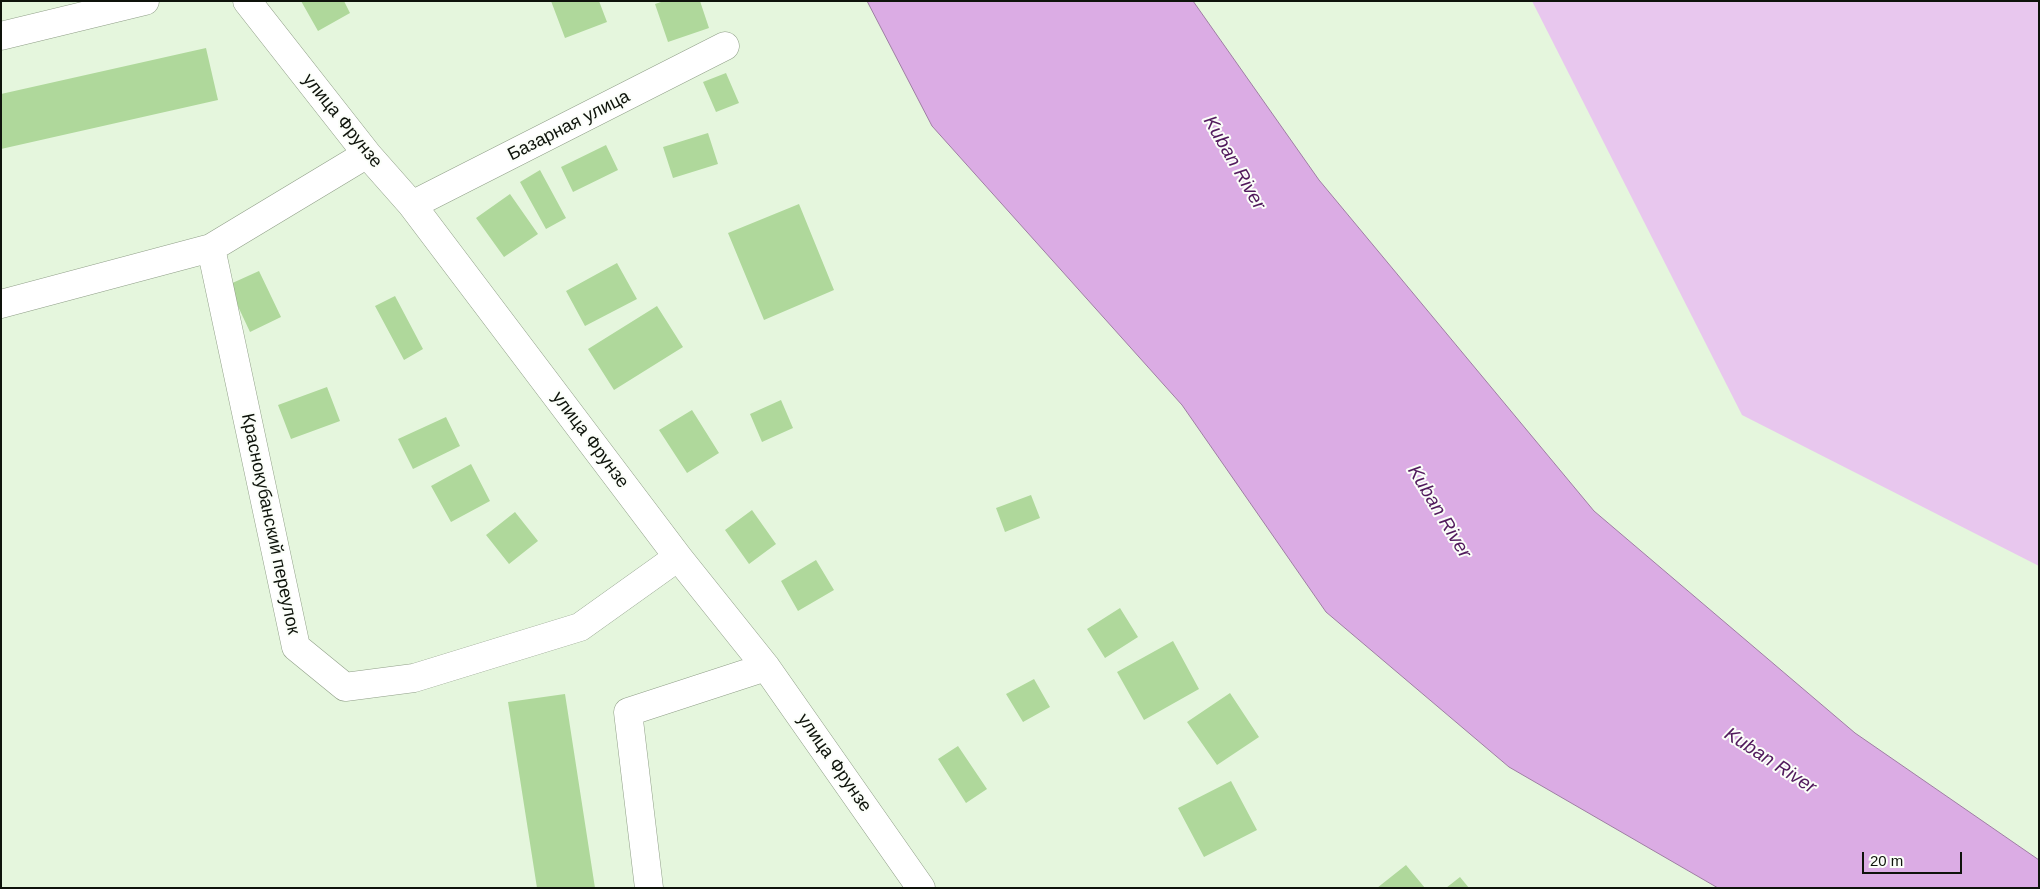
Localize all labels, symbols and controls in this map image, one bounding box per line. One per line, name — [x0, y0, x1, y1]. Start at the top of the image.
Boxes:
street label: улица Фрунзе — [297, 70, 387, 172]
street label: Базарная улица — [504, 86, 634, 166]
water label: Kuban River — [1198, 112, 1270, 214]
street label: улица Фрунзе — [547, 388, 633, 492]
street label: Краснокубанский переулок — [236, 412, 304, 636]
water label: Kuban River — [1402, 461, 1476, 563]
street label: улица Фрунзе — [792, 710, 876, 816]
water label: Kuban River — [1720, 723, 1820, 799]
scale bar — [1865, 842, 1965, 874]
text: 20 m — [1870, 852, 1903, 869]

